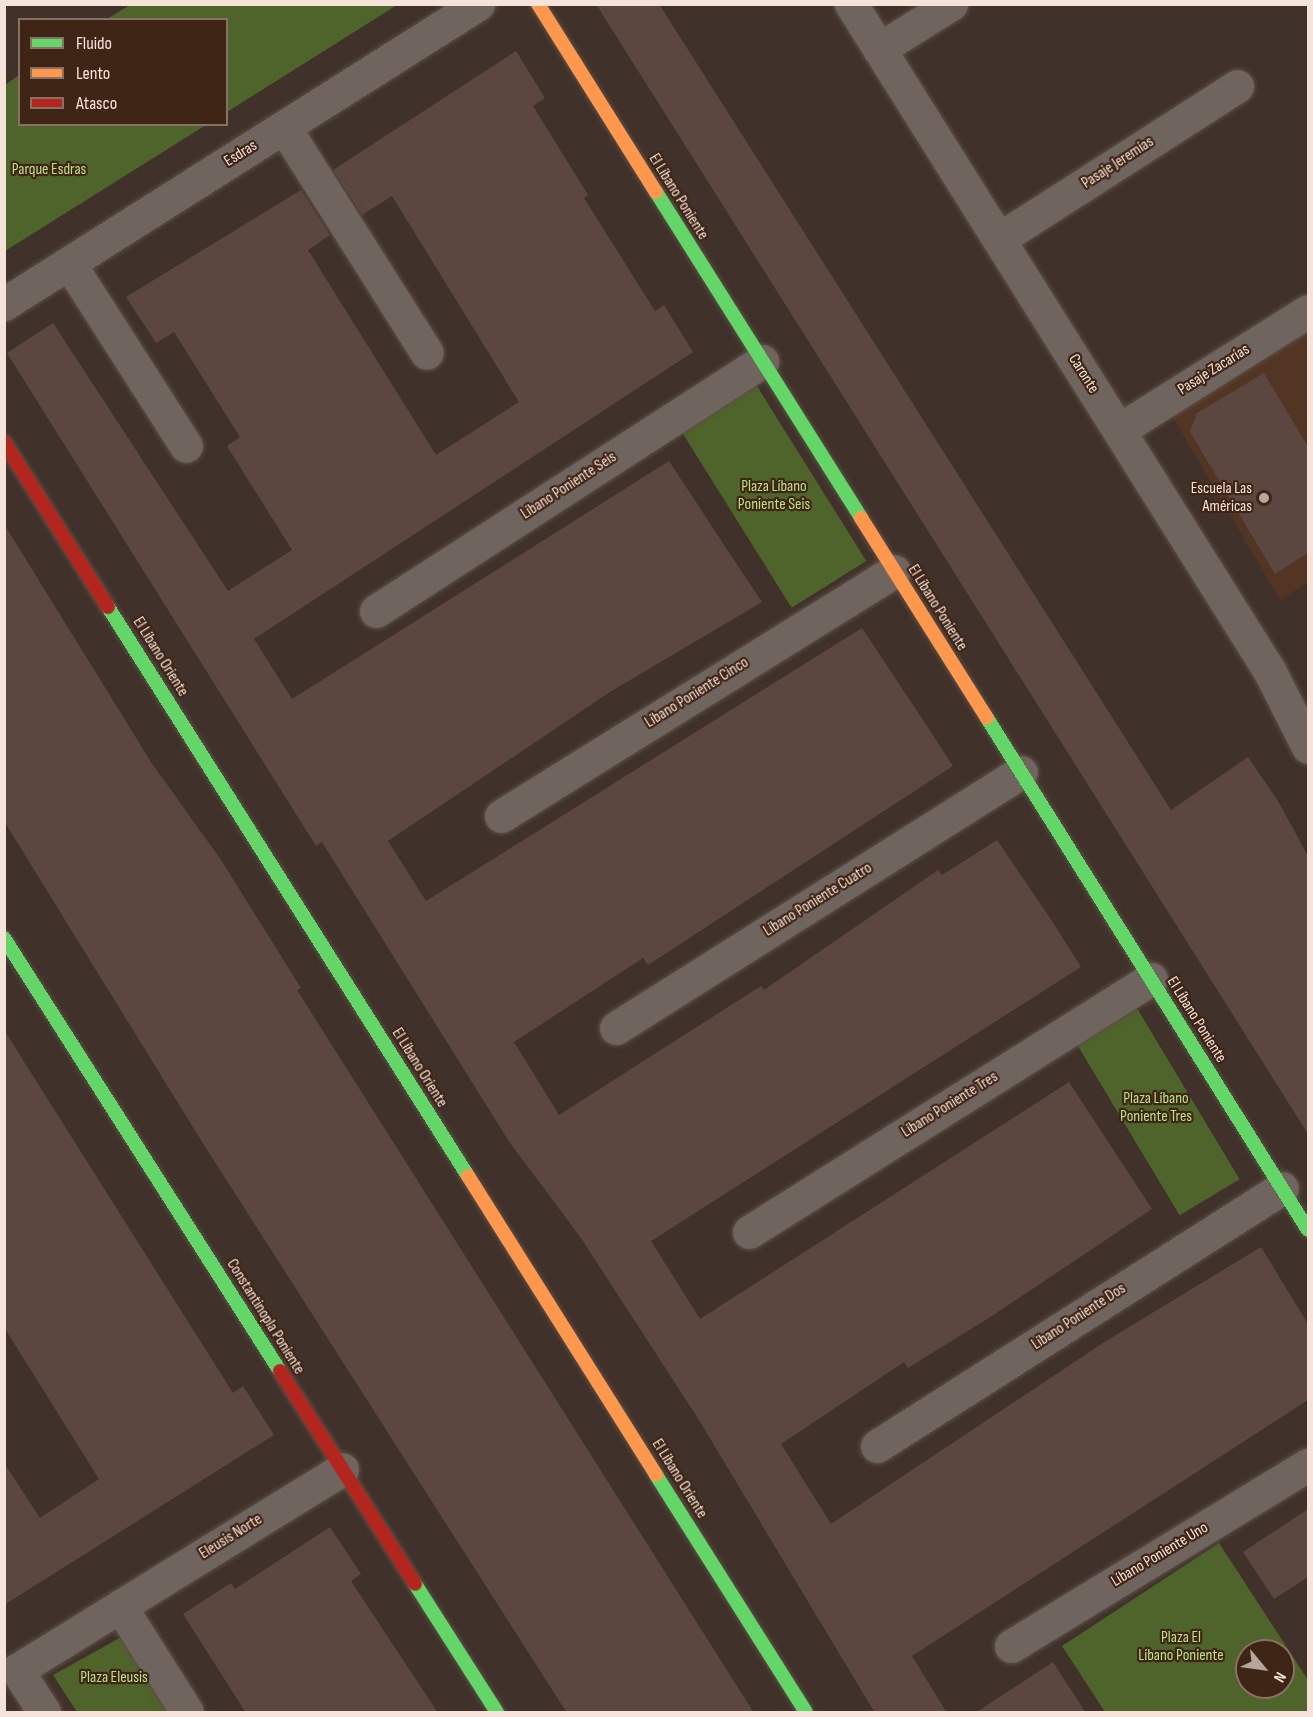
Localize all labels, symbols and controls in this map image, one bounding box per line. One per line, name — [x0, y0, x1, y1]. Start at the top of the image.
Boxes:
legend — [18, 18, 228, 126]
text: Fluido — [76, 33, 112, 54]
text: Lento — [76, 63, 110, 84]
text: Atasco — [76, 93, 117, 114]
street label: Pasaje Jeremías — [1078, 133, 1158, 193]
street label: Esdras — [221, 137, 261, 171]
street label: El Líbano Poniente — [644, 151, 712, 243]
park label: Parque Esdras — [12, 160, 86, 180]
street label: Pasaje Zacarías — [1175, 340, 1253, 400]
street label: Caronte — [1064, 351, 1102, 397]
street label: Líbano Poniente Seis — [518, 448, 620, 524]
park label: Plaza Líbano Poniente Seis — [738, 477, 810, 515]
place label: Escuela Las Américas — [1191, 479, 1252, 517]
marker: Escuela Las Américas — [1257, 491, 1271, 505]
street label: El Líbano Poniente — [903, 562, 971, 654]
street label: El Líbano Oriente — [128, 614, 192, 700]
street label: Líbano Poniente Cinco — [642, 653, 752, 733]
street label: Líbano Poniente Cuatro — [760, 859, 876, 941]
street label: El Líbano Poniente — [1162, 974, 1230, 1066]
street label: El Líbano Oriente — [387, 1025, 451, 1111]
street label: Líbano Poniente Tres — [898, 1068, 1002, 1142]
park label: Plaza Líbano Poniente Tres — [1120, 1089, 1192, 1127]
street label: Constantinopla Poniente — [222, 1256, 308, 1378]
street label: Líbano Poniente Dos — [1028, 1279, 1130, 1355]
street label: El Líbano Oriente — [647, 1436, 711, 1522]
street label: Eleusis Norte — [196, 1510, 266, 1564]
street label: Líbano Poniente Uno — [1108, 1519, 1212, 1591]
park label: Plaza El Líbano Poniente — [1138, 1628, 1224, 1666]
north arrow — [1235, 1639, 1295, 1699]
park label: Plaza Eleusis — [80, 1668, 148, 1688]
text: N — [1269, 1669, 1290, 1685]

